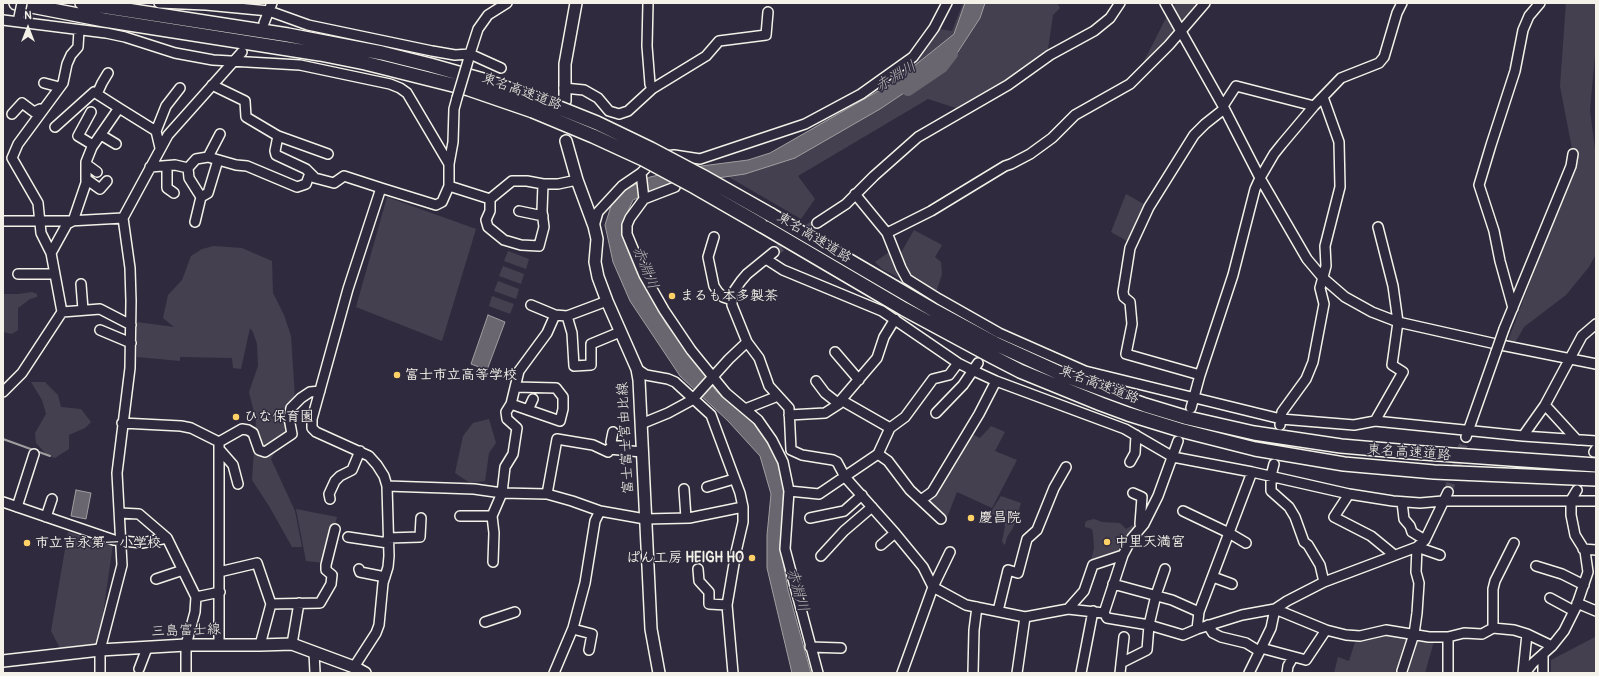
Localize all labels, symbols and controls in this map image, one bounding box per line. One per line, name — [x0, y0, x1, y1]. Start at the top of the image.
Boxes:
north arrow — [8, 8, 48, 48]
text: N — [24, 9, 32, 22]
water label: 赤淵川 — [872, 58, 920, 96]
street label: 東名高速道路 — [480, 70, 564, 114]
street label: 東名高速道路 — [774, 209, 854, 267]
water label: 赤淵川 — [628, 244, 662, 292]
place label: まるも本多製茶 — [680, 288, 778, 304]
marker: まるも本多製茶 — [667, 291, 677, 301]
street label: 東名高速道路 — [1057, 362, 1141, 408]
place label: 富士市立高等学校 — [405, 367, 517, 383]
marker: 富士市立高等学校 — [392, 370, 402, 380]
street label: 富士富士宮由比線 — [615, 382, 637, 494]
place label: ひな保育園 — [244, 409, 314, 425]
marker: ひな保育園 — [231, 412, 241, 422]
street label: 東名高速道路 — [1367, 442, 1451, 464]
place label: 慶昌院 — [979, 510, 1021, 526]
marker: 慶昌院 — [966, 513, 976, 523]
place label: 中里天満宮 — [1115, 534, 1185, 550]
place label: 市立吉永第一小学校 — [35, 535, 161, 551]
marker: 中里天満宮 — [1102, 537, 1112, 547]
marker: 市立吉永第一小学校 — [22, 538, 32, 548]
place label: ぱん工房 HEIGH HO — [626, 550, 744, 566]
marker: ぱん工房 HEIGH HO — [747, 553, 757, 563]
water label: 赤淵川 — [782, 566, 812, 614]
street label: 三島富士線 — [151, 621, 221, 641]

